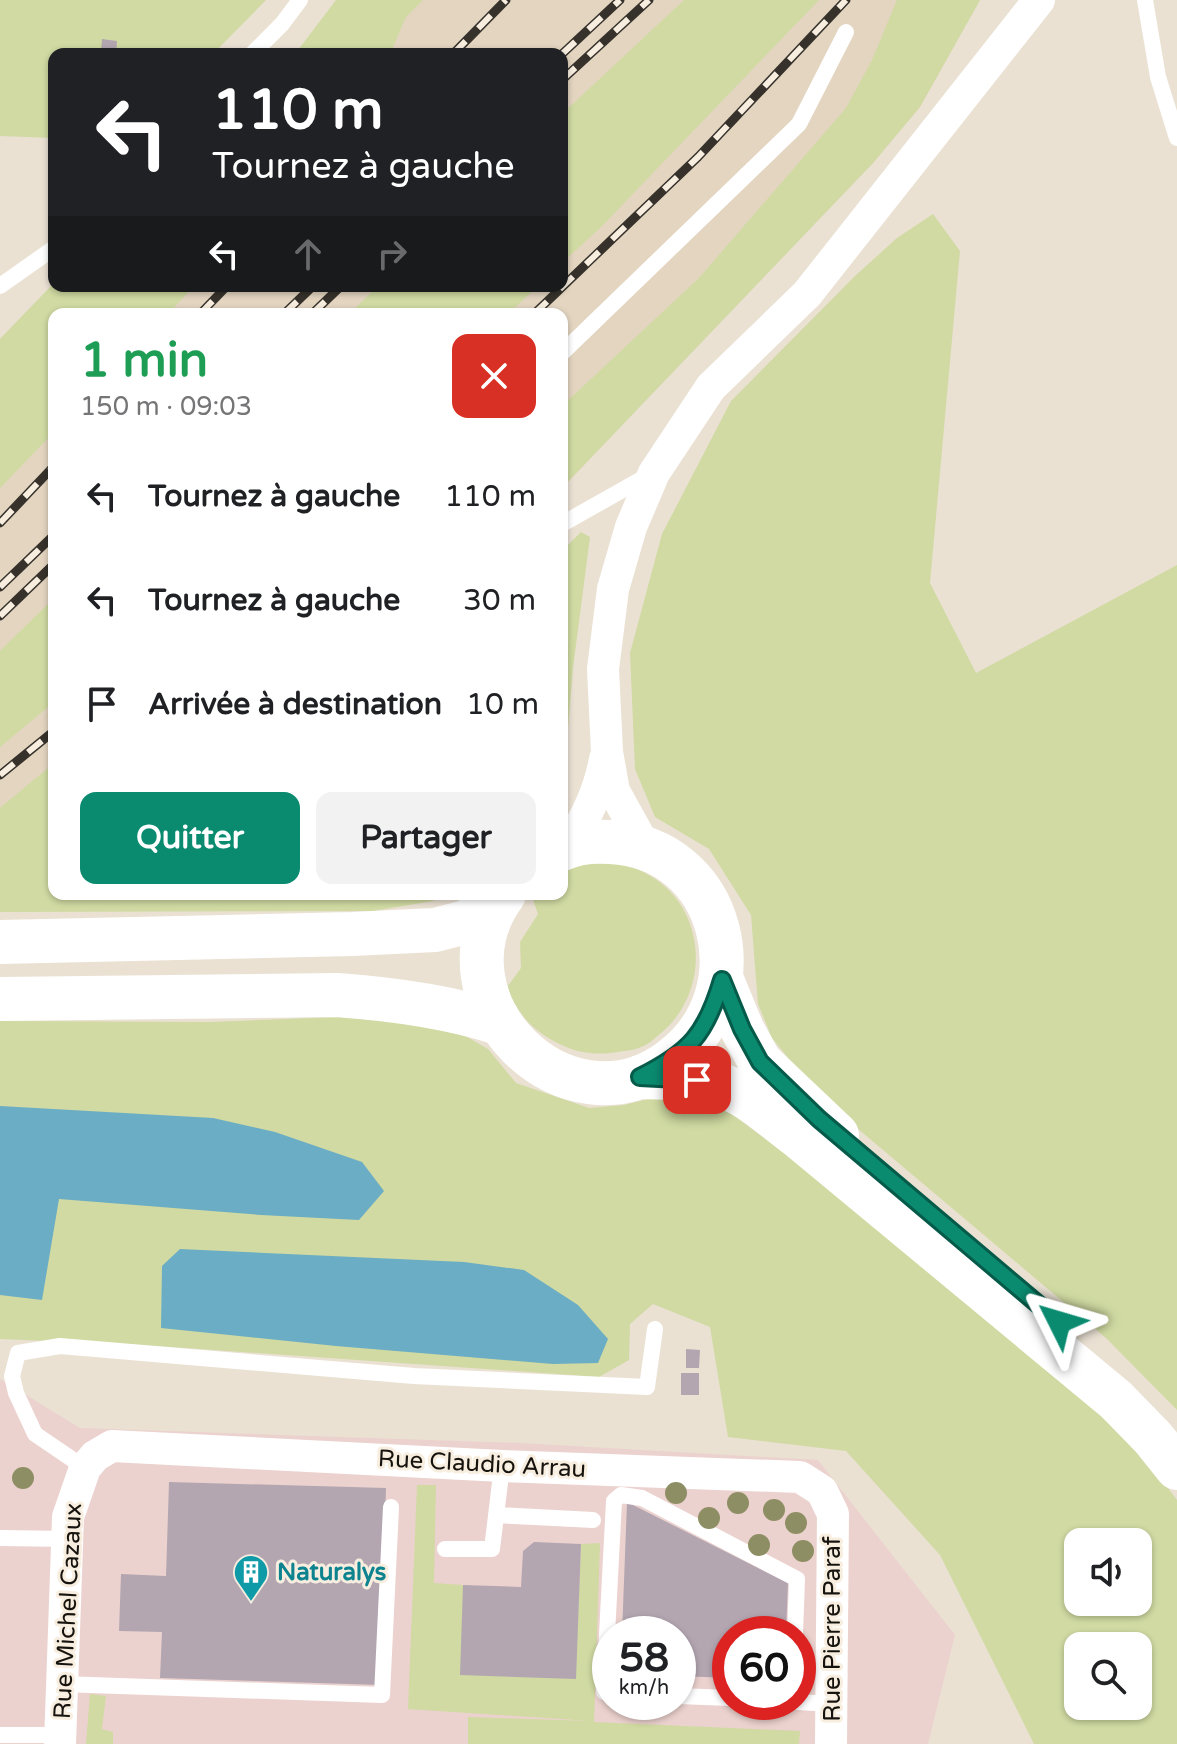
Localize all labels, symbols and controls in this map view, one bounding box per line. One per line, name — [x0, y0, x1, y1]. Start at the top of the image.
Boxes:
text: 110 m — [212, 77, 383, 144]
icon: left — [80, 80, 184, 184]
text: Tournez à gauche — [212, 145, 515, 188]
icon: left — [202, 232, 246, 276]
icon: ahead — [286, 232, 330, 276]
icon: right — [370, 232, 414, 276]
text: 1 min — [80, 332, 208, 390]
button: close — [452, 334, 536, 418]
text: 150 m · 09:03 — [80, 391, 252, 422]
icon: left — [80, 474, 124, 518]
text: Tournez à gauche — [148, 478, 400, 515]
text: 110 m — [444, 478, 536, 515]
icon: left — [80, 578, 124, 622]
text: Tournez à gauche — [148, 582, 400, 619]
text: 30 m — [463, 582, 536, 619]
icon: arrive — [80, 682, 124, 726]
text: Arrivée à destination — [148, 686, 442, 723]
text: 10 m — [466, 686, 539, 723]
button: Quitter — [80, 792, 300, 884]
button: Partager — [316, 792, 536, 884]
pin — [663, 1046, 731, 1114]
icon: arrive — [675, 1058, 719, 1102]
position arrow — [1017, 1280, 1101, 1364]
street label: Rue Claudio Arrau — [377, 1444, 587, 1484]
street label: Rue Michel Cazaux — [48, 1502, 88, 1720]
map controls — [1064, 1528, 1152, 1720]
button: sound — [1064, 1528, 1152, 1616]
street label: Rue Pierre Paraf — [818, 1535, 847, 1722]
building icon: Naturalys — [232, 1553, 270, 1603]
place label: Naturalys — [277, 1558, 386, 1587]
speed limit sign: 60 — [712, 1616, 816, 1720]
button: search — [1064, 1632, 1152, 1720]
text: 58 — [619, 1634, 669, 1682]
text: km/h — [619, 1676, 669, 1700]

